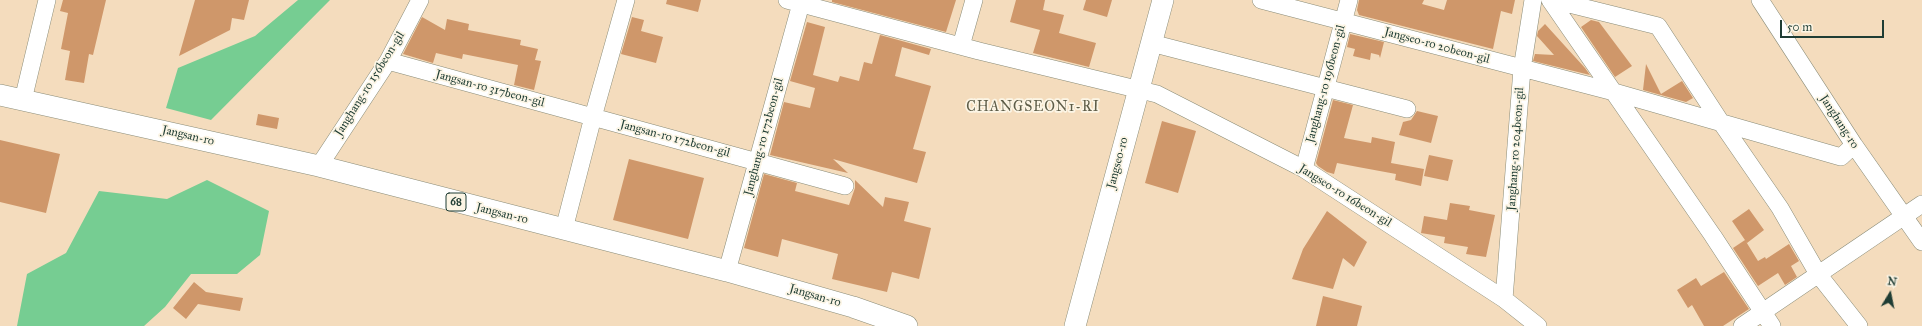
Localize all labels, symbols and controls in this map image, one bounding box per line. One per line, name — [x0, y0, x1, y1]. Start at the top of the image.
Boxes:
scale bar — [1782, 12, 1886, 38]
text: 50 m — [1787, 20, 1812, 34]
street label: Janghang-ro 196beon-gil — [1303, 24, 1349, 144]
street label: Jangseo-ro 20beon-gil — [1383, 25, 1491, 67]
street label: Janghang-ro 156beon-gil — [332, 29, 408, 139]
street label: Jangsan-ro 317beon-gil — [434, 68, 546, 110]
street label: Janghang-ro 172beon-gil — [741, 77, 787, 197]
street label: Janghang-ro 204beon-gil — [1505, 87, 1527, 211]
street label: Janghang-ro — [1816, 92, 1862, 152]
district label: CHANGSEON1-RI — [966, 100, 1100, 116]
street label: Jangsan-ro 172beon-gil — [618, 117, 732, 161]
street label: Jangsan-ro — [160, 123, 216, 149]
street label: Jangseo-ro — [1104, 136, 1132, 190]
street label: Jangseo-ro 16beon-gil — [1296, 162, 1394, 230]
road number: 68 — [446, 193, 466, 211]
street label: Jangsan-ro — [474, 201, 530, 227]
north arrow — [1870, 274, 1910, 314]
text: N — [1886, 274, 1898, 289]
street label: Jangsan-ro — [787, 282, 843, 310]

